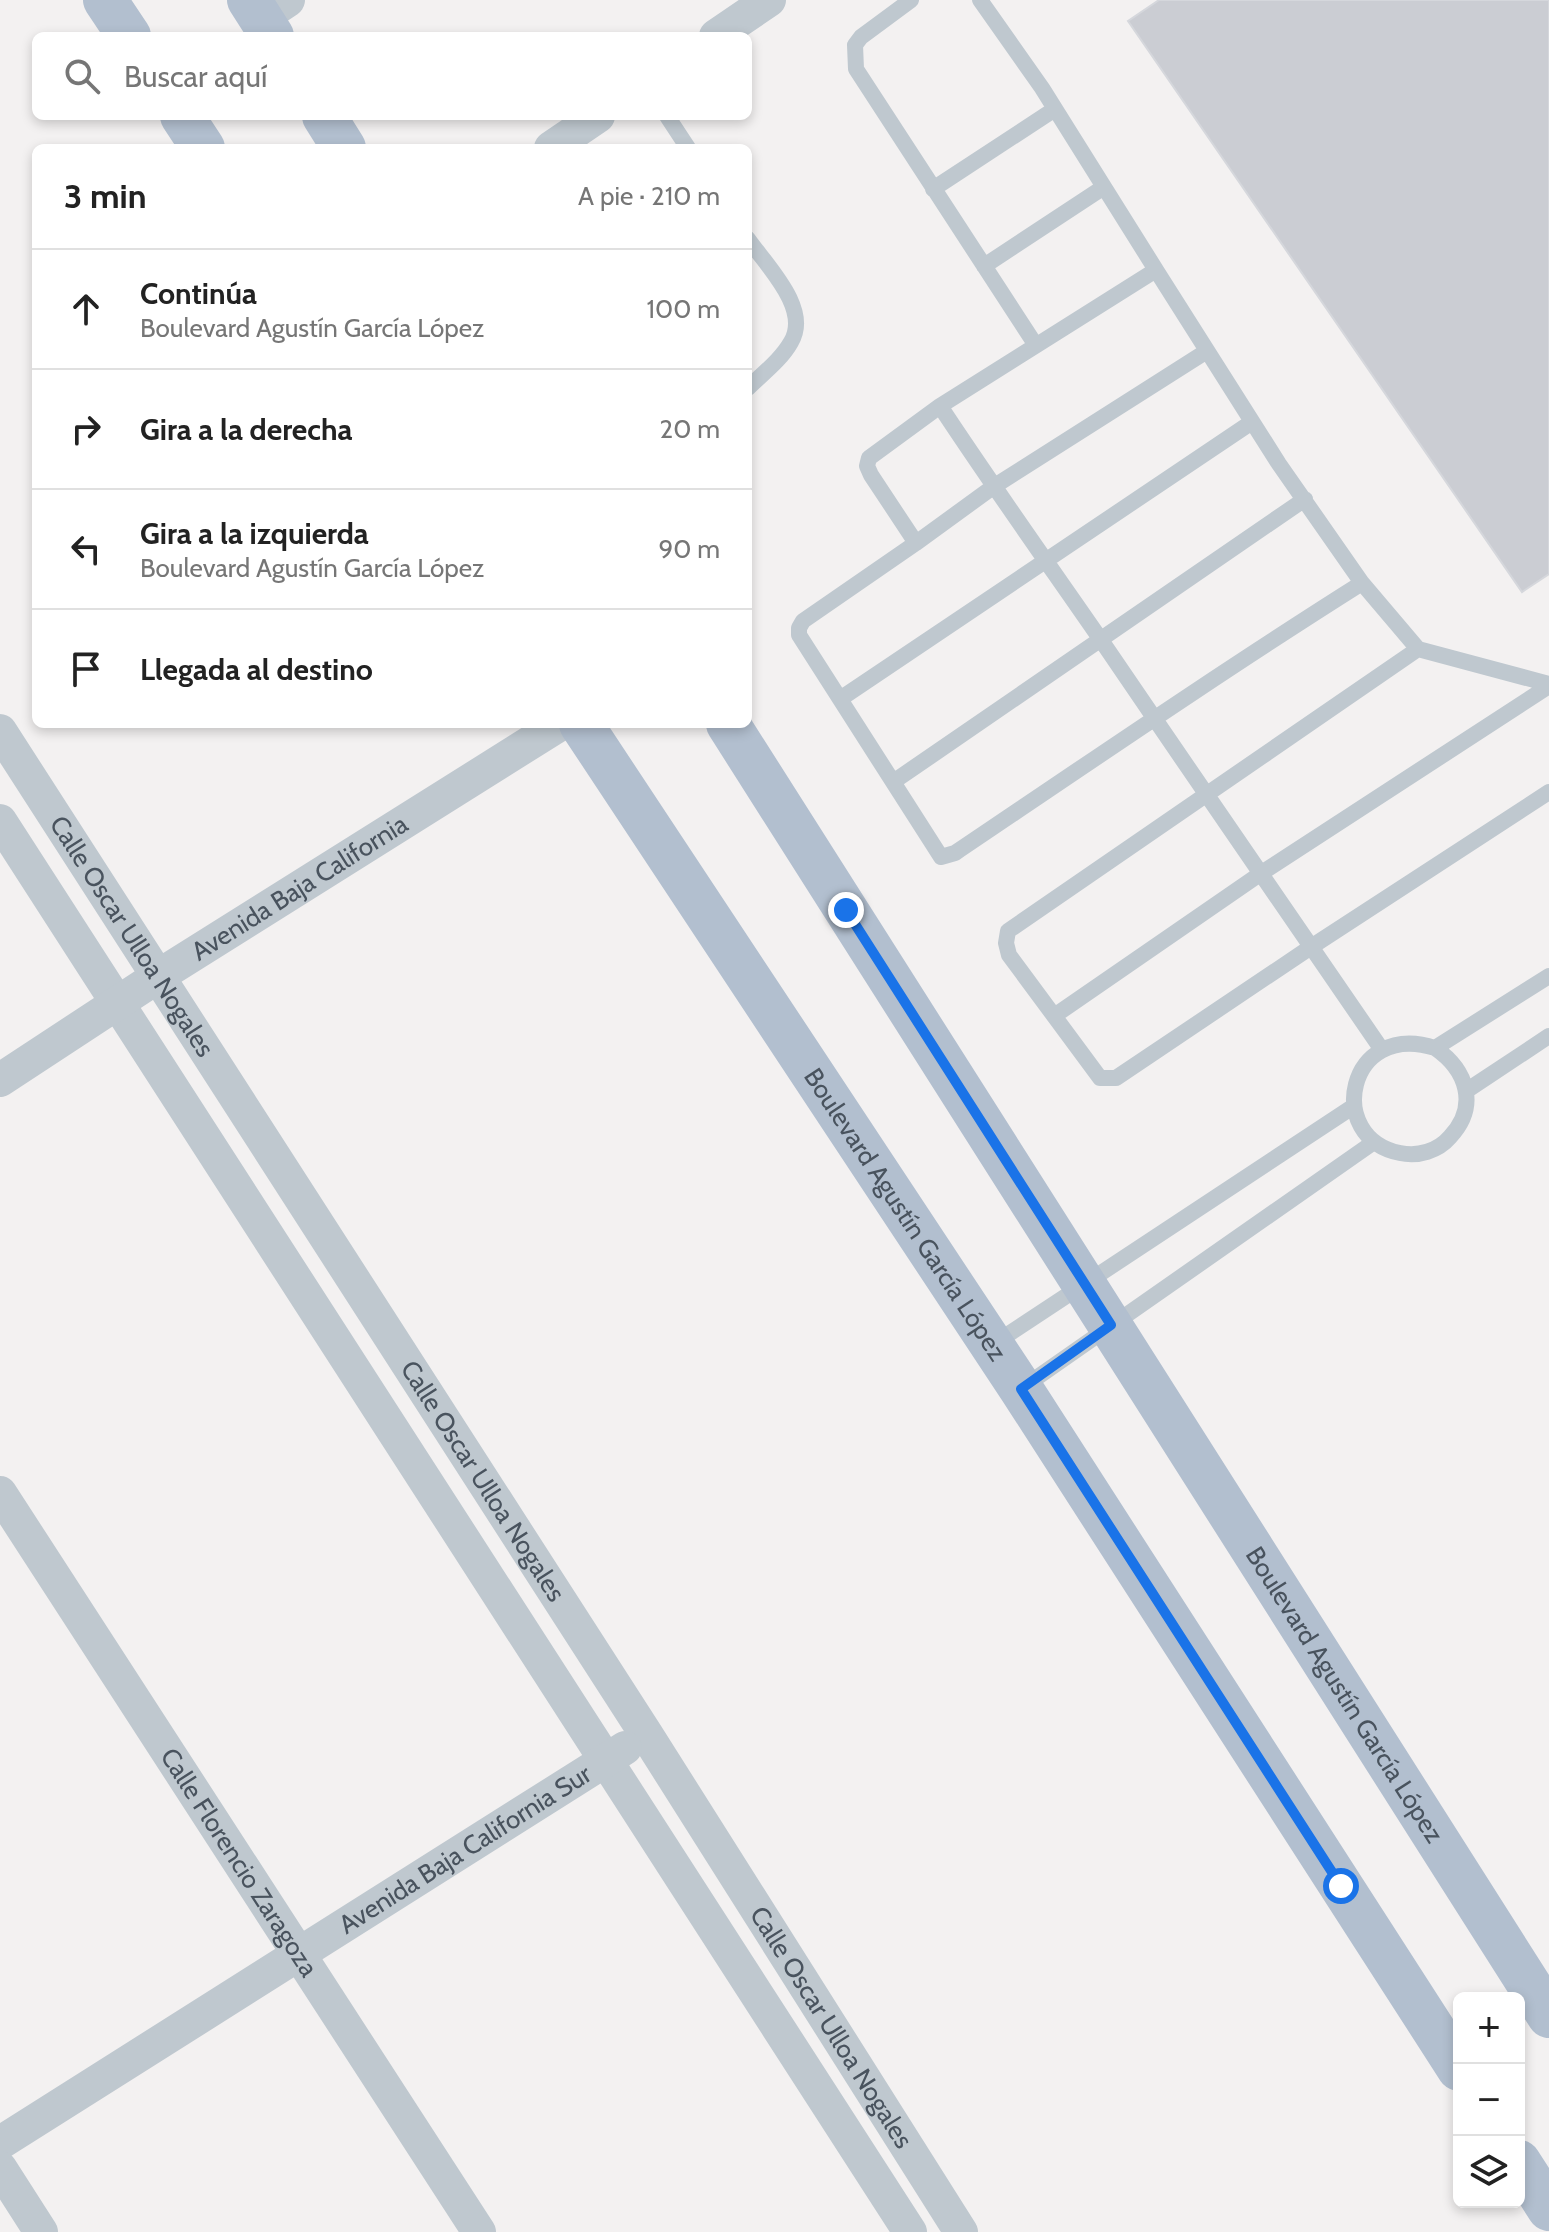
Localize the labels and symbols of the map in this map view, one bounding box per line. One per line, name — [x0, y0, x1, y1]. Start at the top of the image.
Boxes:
street label: Avenida Baja California — [185, 807, 414, 967]
street label: Calle Oscar Ulloa Nogales — [43, 810, 222, 1063]
route end — [828, 892, 864, 928]
street label: Boulevard Agustín García López — [797, 1062, 1014, 1367]
street label: Calle Oscar Ulloa Nogales — [394, 1355, 572, 1607]
street label: Boulevard Agustín García López — [1239, 1541, 1451, 1849]
street label: Calle Florencio Zaragoza — [154, 1742, 325, 1983]
street label: Avenida Baja California Sur — [333, 1757, 598, 1941]
route start — [1323, 1868, 1359, 1904]
street label: Calle Oscar Ulloa Nogales — [743, 1900, 920, 2154]

